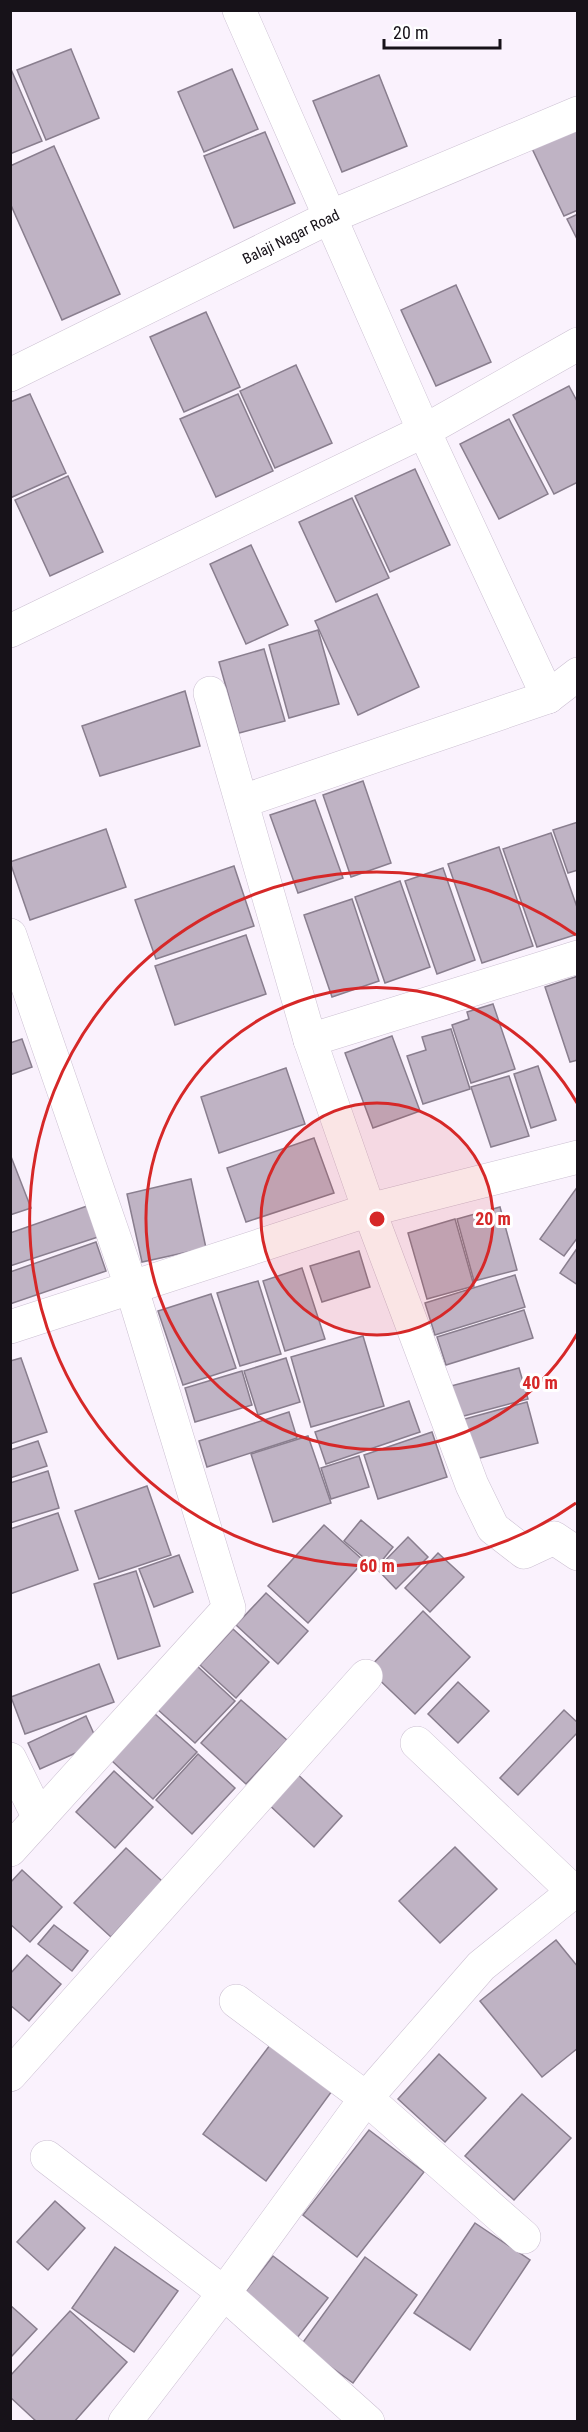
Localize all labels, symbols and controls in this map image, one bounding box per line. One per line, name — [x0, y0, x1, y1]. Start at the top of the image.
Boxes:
scale bar — [384, 12, 500, 50]
text: 20 m — [393, 22, 428, 43]
street label: Balaji Nagar Road — [240, 206, 342, 268]
text: 20 m — [475, 1208, 511, 1229]
centre of rings — [367, 1209, 387, 1229]
text: 40 m — [522, 1372, 558, 1393]
text: 60 m — [359, 1555, 395, 1576]

